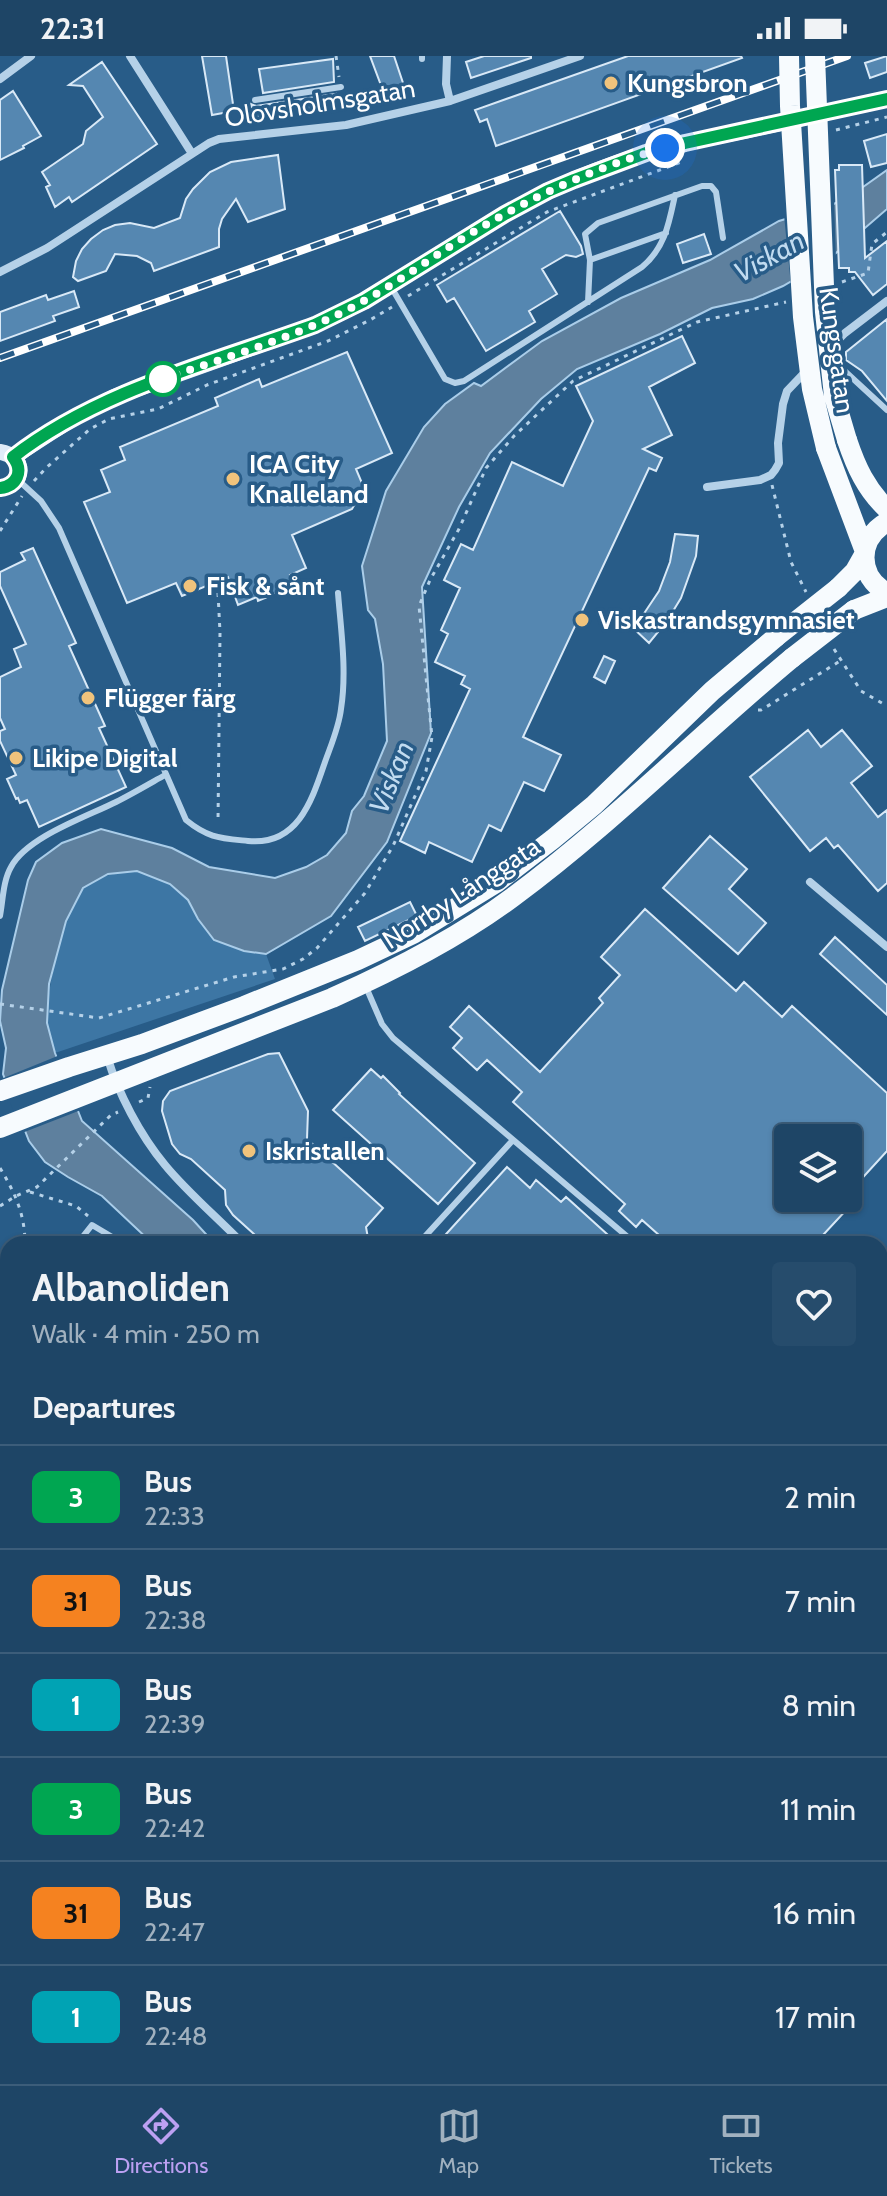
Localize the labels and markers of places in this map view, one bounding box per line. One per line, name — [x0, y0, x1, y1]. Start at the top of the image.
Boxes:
place label: Kungsbron — [627, 67, 748, 99]
marker: Kungsbron — [602, 74, 620, 92]
unlabelled marker — [146, 362, 180, 396]
place label: ICA City Knalleland — [249, 448, 369, 510]
marker: ICA City Knalleland — [224, 470, 242, 488]
place label: Fisk & sånt — [206, 570, 324, 602]
marker: Fisk & sånt — [181, 577, 199, 595]
place label: Viskastrandsgymnasiet — [598, 604, 855, 636]
marker: Viskastrandsgymnasiet — [573, 611, 591, 629]
place label: Flügger färg — [104, 682, 236, 714]
marker: Flügger färg — [79, 689, 97, 707]
place label: Likipe Digital — [32, 742, 178, 774]
marker: Likipe Digital — [7, 749, 25, 767]
place label: Iskristallen — [265, 1135, 385, 1167]
marker: Iskristallen — [240, 1142, 258, 1160]

